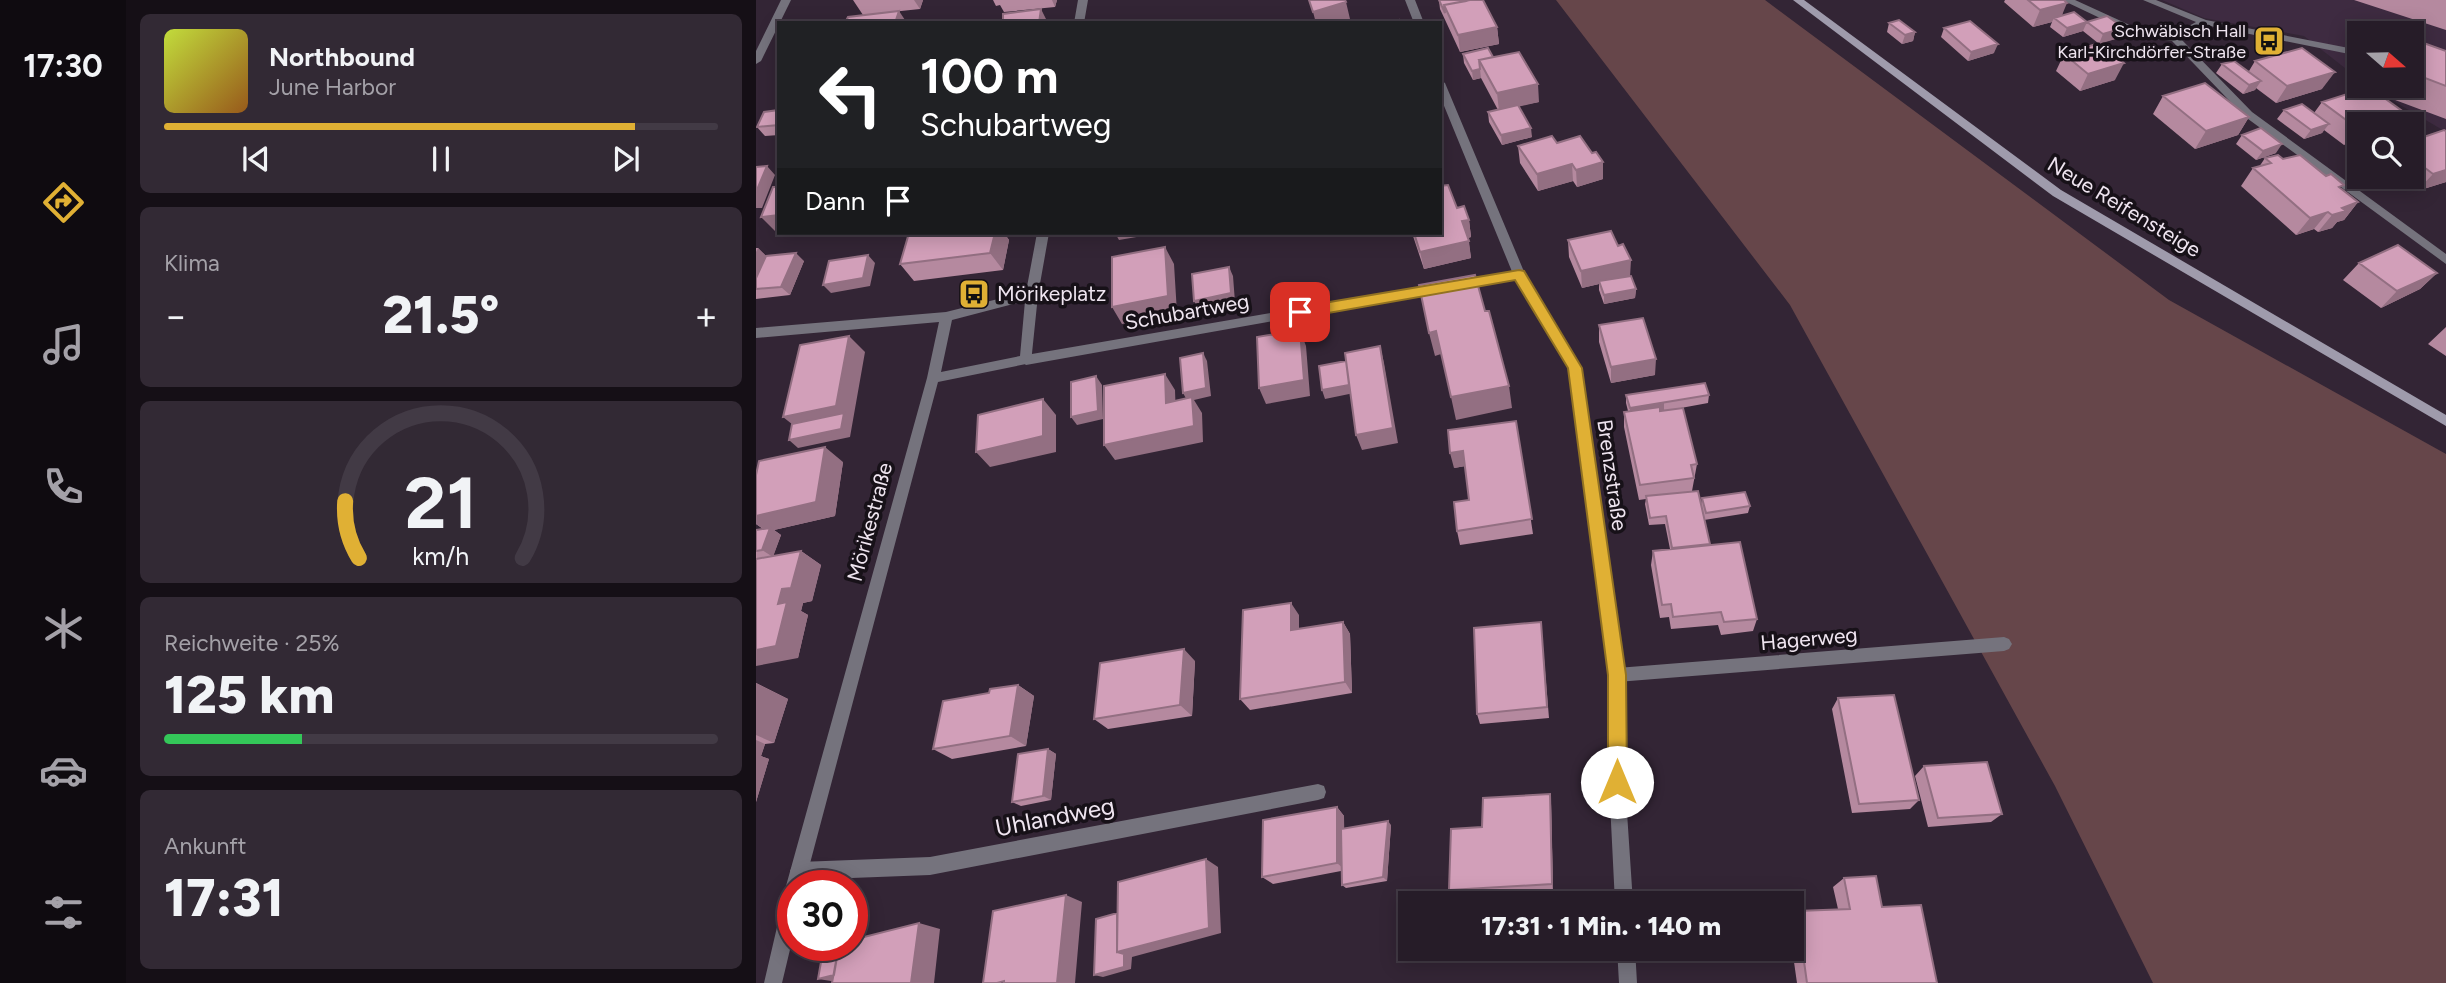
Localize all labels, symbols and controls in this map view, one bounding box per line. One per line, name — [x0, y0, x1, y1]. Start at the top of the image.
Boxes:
place label: Schwäbisch Hall Karl-Kirchdörfer-Straße — [2057, 20, 2246, 63]
north arrow — [2347, 21, 2424, 98]
map controls — [2347, 21, 2424, 189]
bus stop icon: Schwäbisch Hall Karl-Kirchdörfer-Straße — [2252, 24, 2286, 58]
text: Northbound — [269, 41, 415, 73]
text: 100 m — [920, 46, 1059, 105]
text: 17:30 — [23, 47, 103, 85]
icon: left — [805, 49, 896, 140]
text: June Harbor — [269, 73, 396, 101]
text: Schubartweg — [920, 106, 1112, 144]
button: search — [2347, 112, 2424, 189]
icon: previous — [237, 140, 275, 178]
icon: pause — [422, 140, 460, 178]
icon: next — [607, 140, 645, 178]
street label: Neue Reifensteige — [2043, 151, 2205, 262]
icon: directions — [39, 178, 88, 227]
icon: arrive — [879, 182, 917, 220]
text: Dann — [805, 185, 865, 217]
text: Klima — [164, 249, 220, 277]
bus stop icon: Mörikeplatz — [957, 277, 991, 311]
place label: Mörikeplatz — [997, 281, 1106, 306]
pin — [1270, 282, 1330, 342]
text: 21.5° — [383, 284, 499, 346]
street label: Schubartweg — [1123, 288, 1251, 335]
text: − — [164, 293, 188, 339]
text: + — [694, 293, 718, 339]
icon: arrive — [1281, 293, 1319, 331]
icon: music — [39, 320, 88, 369]
street label: Brenzstraße — [1592, 418, 1633, 532]
text: 21 — [405, 459, 477, 546]
street label: Mörikestraße — [842, 460, 897, 584]
icon: phone — [39, 462, 88, 511]
text: km/h — [412, 540, 470, 570]
icon: climate — [39, 604, 88, 653]
street label: Hagerweg — [1759, 622, 1859, 655]
text: Reichweite · 25% — [164, 629, 340, 657]
text: 125 km — [164, 664, 334, 726]
position arrow — [1580, 745, 1654, 819]
icon: car — [39, 746, 88, 795]
street label: Uhlandweg — [993, 791, 1117, 842]
text: Ankunft — [164, 832, 246, 860]
text: 17:31 — [164, 867, 284, 929]
speed limit sign: 30 — [777, 870, 868, 961]
icon: filters — [39, 888, 88, 937]
text: 17:31 · 1 Min. · 140 m — [1481, 910, 1721, 942]

